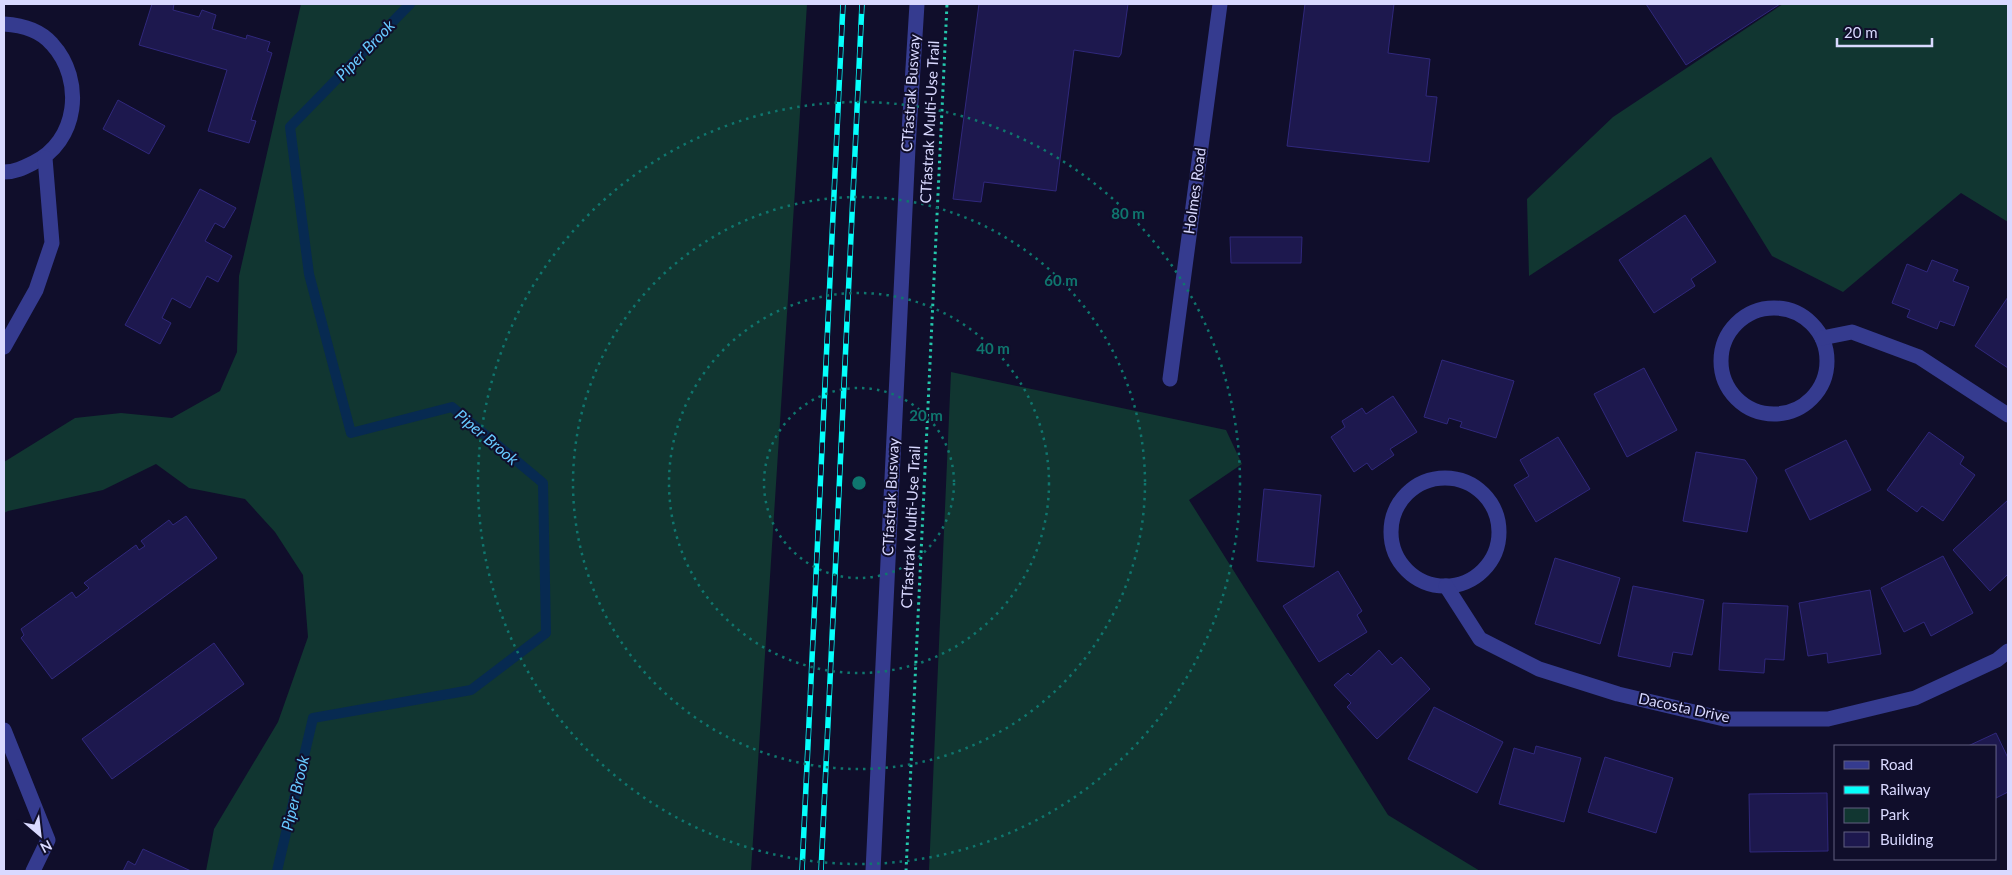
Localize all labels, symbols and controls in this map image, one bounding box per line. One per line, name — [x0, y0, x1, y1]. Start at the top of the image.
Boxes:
water label: Piper Brook — [331, 15, 398, 84]
scale bar — [1837, 15, 1932, 47]
text: 20 m — [1844, 23, 1878, 41]
street label: CTfastrak Busway — [897, 33, 923, 152]
street label: CTfastrak Multi-Use Trail — [916, 40, 942, 204]
street label: Holmes Road — [1179, 146, 1209, 235]
text: 80 m — [1111, 204, 1145, 222]
text: 60 m — [1044, 271, 1078, 289]
text: 40 m — [976, 339, 1010, 357]
water label: Piper Brook — [452, 405, 523, 469]
text: 20 m — [909, 406, 943, 424]
street label: CTfastrak Busway — [878, 437, 902, 556]
street label: CTfastrak Multi-Use Trail — [897, 445, 923, 609]
centre of rings — [850, 474, 868, 492]
street label: Dacosta Drive — [1637, 689, 1732, 726]
legend — [1834, 745, 1997, 860]
water label: Piper Brook — [277, 753, 312, 832]
text: Road — [1880, 755, 1913, 773]
text: Railway — [1880, 780, 1931, 798]
text: Park — [1880, 805, 1910, 823]
north arrow — [15, 810, 65, 860]
text: Building — [1880, 830, 1933, 848]
text: N — [38, 837, 55, 857]

